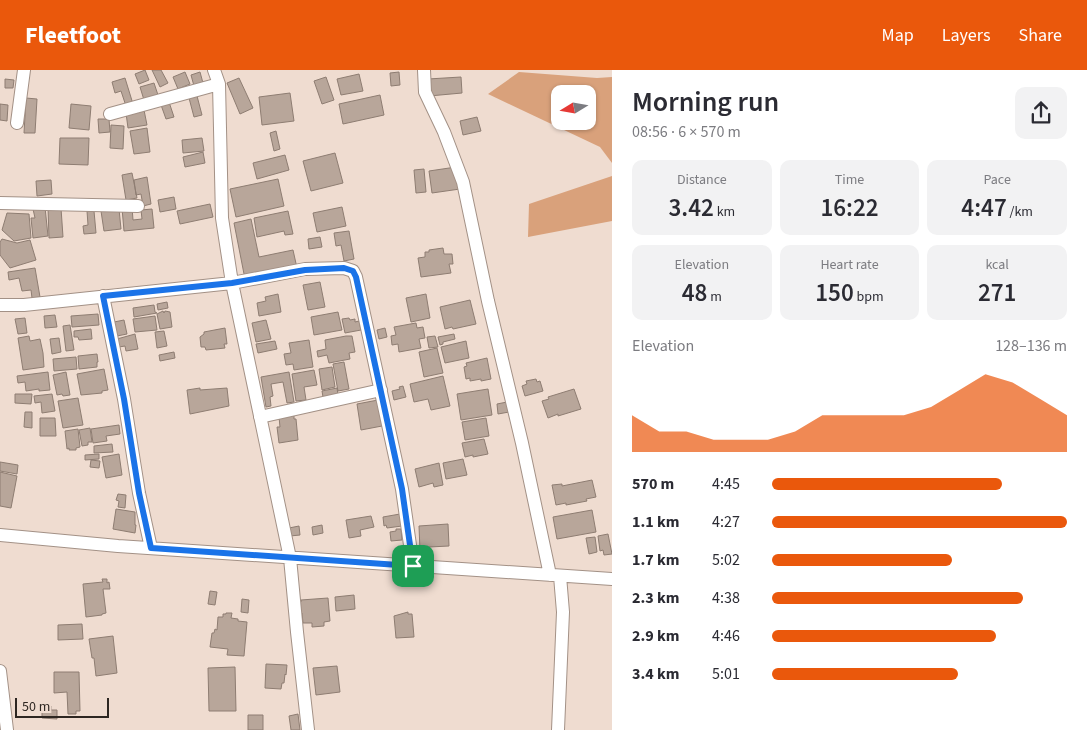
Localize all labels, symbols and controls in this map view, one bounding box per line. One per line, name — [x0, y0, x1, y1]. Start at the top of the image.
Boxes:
text: Fleetfoot — [25, 18, 121, 53]
text: Map — [882, 23, 914, 48]
text: Layers — [942, 23, 991, 48]
text: Share — [1019, 23, 1062, 48]
text: Morning run — [632, 82, 779, 122]
north arrow — [551, 85, 596, 130]
map controls — [551, 85, 596, 130]
button: share — [1015, 87, 1067, 139]
text: 08:56 · 6 × 570 m — [632, 121, 741, 143]
text: Distance — [677, 170, 727, 190]
text: Time — [835, 170, 864, 190]
text: Pace — [983, 170, 1011, 190]
text: 3.42 — [668, 190, 714, 226]
text: 16:22 — [820, 190, 879, 226]
text: 4:47 — [961, 190, 1007, 226]
text: km — [714, 202, 735, 222]
text: /km — [1007, 202, 1033, 222]
text: Elevation — [675, 255, 729, 275]
text: Heart rate — [820, 255, 879, 275]
text: kcal — [985, 255, 1009, 275]
text: 48 — [682, 275, 707, 311]
text: 150 — [815, 275, 854, 311]
text: 271 — [978, 275, 1016, 311]
text: m — [707, 287, 722, 307]
text: bpm — [854, 287, 884, 307]
text: Elevation — [632, 335, 694, 357]
text: 128–136 m — [995, 335, 1067, 357]
text: 570 m — [632, 473, 674, 495]
text: 4:45 — [712, 473, 740, 495]
text: 1.1 km — [632, 511, 679, 533]
text: 4:27 — [712, 511, 740, 533]
pin — [392, 545, 434, 587]
text: 1.7 km — [632, 549, 679, 571]
text: 5:02 — [712, 549, 740, 571]
icon: arrive — [399, 552, 427, 580]
text: 2.3 km — [632, 587, 679, 609]
text: 4:38 — [712, 587, 740, 609]
text: 2.9 km — [632, 625, 679, 647]
text: 4:46 — [712, 625, 740, 647]
text: 3.4 km — [632, 663, 679, 685]
text: 5:01 — [712, 663, 740, 685]
scale bar — [15, 695, 109, 718]
text: 50 m — [22, 697, 50, 717]

